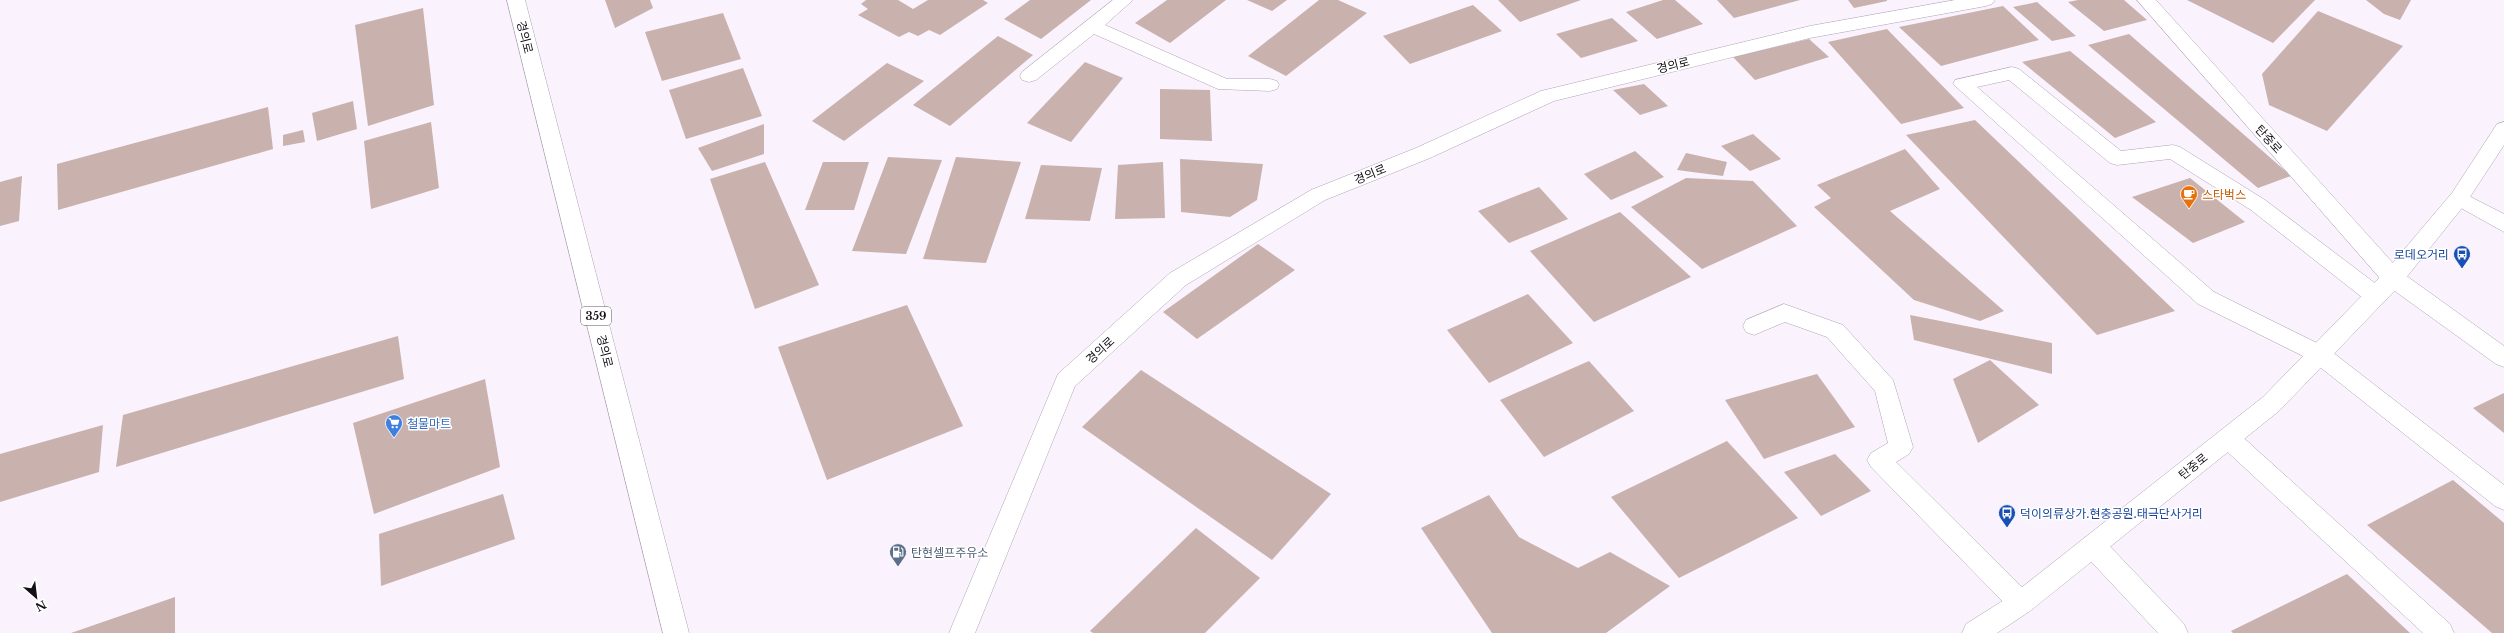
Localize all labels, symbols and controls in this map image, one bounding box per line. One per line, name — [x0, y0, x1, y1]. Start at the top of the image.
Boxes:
street label: 경의로 — [514, 19, 536, 55]
street label: 경의로 — [1655, 54, 1691, 76]
street label: 탄중로 — [2252, 122, 2286, 156]
street label: 경의로 — [1352, 161, 1388, 187]
cafe icon: 스타벅스 — [2179, 184, 2199, 209]
place label: 스타벅스 — [2202, 187, 2246, 202]
bus stop icon: 로데오거리 — [2452, 244, 2472, 269]
place label: 로데오거리 — [2394, 247, 2449, 262]
road number: 359 — [581, 307, 611, 325]
street label: 경의로 — [594, 333, 616, 369]
street label: 경의로 — [1083, 333, 1117, 367]
supermarket icon: 철물마트 — [384, 413, 404, 438]
place label: 철물마트 — [407, 416, 451, 431]
street label: 탄중로 — [2175, 450, 2211, 482]
bus stop icon: 덕이의류상가.현충공원.태극단사거리 — [1997, 503, 2017, 528]
place label: 덕이의류상가.현충공원.태극단사거리 — [2020, 506, 2203, 521]
fuel station icon: 탄현셀프주유소 — [888, 542, 908, 567]
place label: 탄현셀프주유소 — [911, 545, 988, 560]
north arrow — [16, 577, 56, 617]
text: N — [32, 597, 49, 615]

